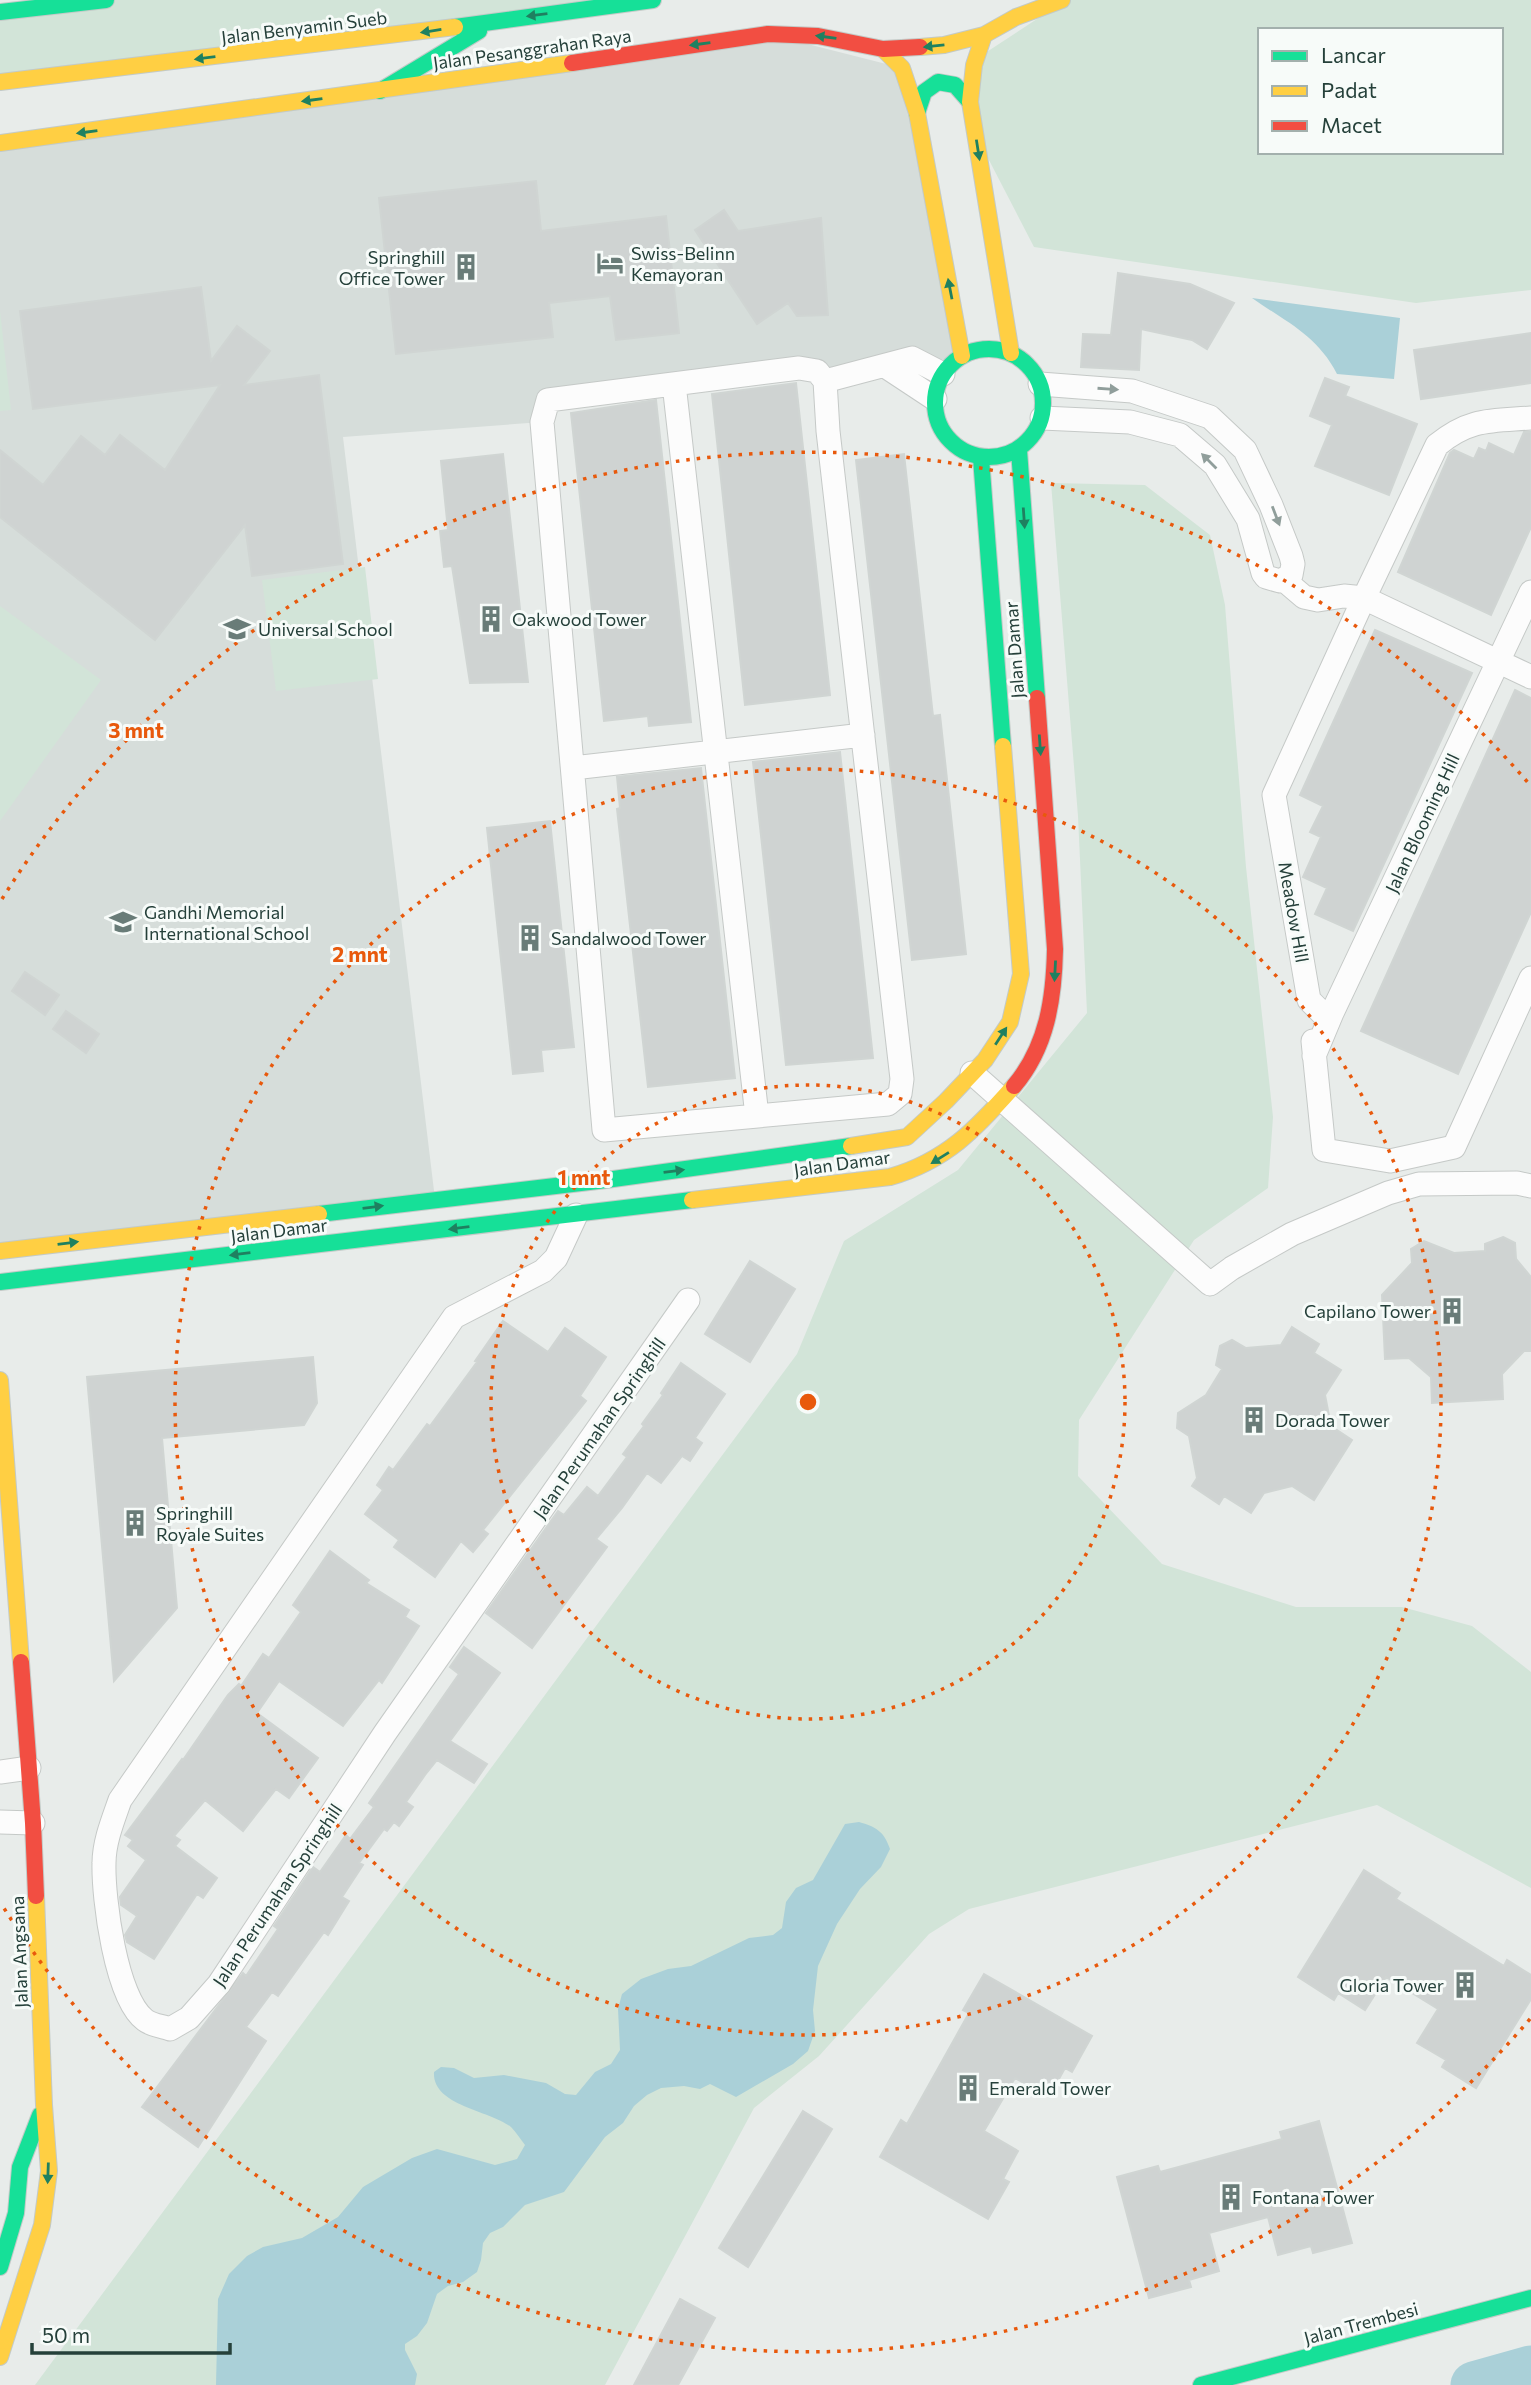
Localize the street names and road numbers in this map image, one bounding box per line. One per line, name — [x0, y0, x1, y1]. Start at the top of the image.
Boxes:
street label: Jalan Benyamin Sueb — [220, 6, 388, 48]
street label: Jalan Pesanggrahan Raya — [431, 24, 633, 74]
street label: Jalan Damar — [1000, 601, 1028, 699]
street label: Jalan Blooming Hill — [1380, 750, 1464, 896]
street label: Meadow Hill — [1274, 860, 1314, 964]
street label: Jalan Damar — [792, 1145, 892, 1181]
street label: Jalan Damar — [229, 1213, 329, 1247]
street label: Jalan Perumahan Springhill — [528, 1333, 670, 1523]
street label: Jalan Perumahan Springhill — [208, 1799, 346, 1991]
street label: Jalan Angsana — [6, 1896, 32, 2008]
street label: Jalan Trembesi — [1301, 2297, 1421, 2349]

